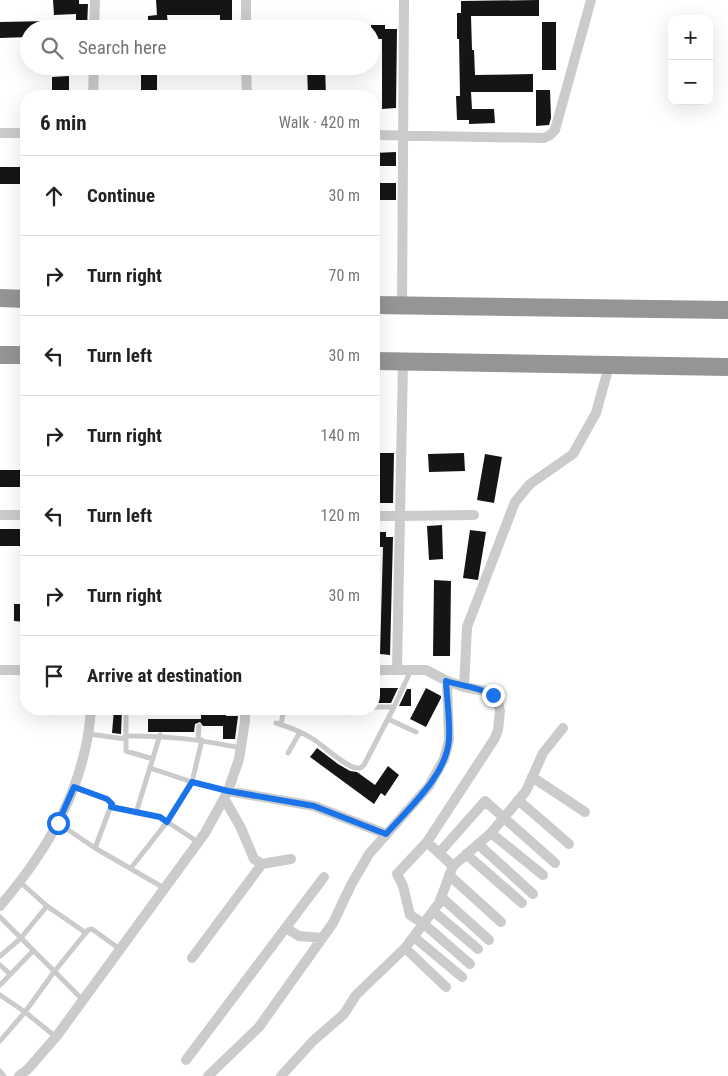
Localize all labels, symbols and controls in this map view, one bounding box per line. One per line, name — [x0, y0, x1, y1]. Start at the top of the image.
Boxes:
map controls — [668, 15, 713, 105]
button: + — [668, 15, 713, 60]
search box — [20, 20, 380, 75]
icon: search — [38, 34, 66, 62]
text: Search here — [78, 36, 166, 59]
button: − — [668, 60, 713, 105]
text: 6 min — [40, 111, 87, 135]
text: Walk · 420 m — [279, 113, 360, 132]
icon: ahead — [40, 182, 68, 210]
text: Continue — [87, 184, 155, 207]
text: 30 m — [328, 186, 360, 205]
icon: right — [40, 262, 68, 290]
text: Turn right — [87, 264, 162, 287]
text: 70 m — [328, 266, 360, 285]
icon: left — [40, 342, 68, 370]
text: Turn left — [87, 344, 152, 367]
text: 30 m — [328, 346, 360, 365]
icon: right — [40, 422, 68, 450]
text: Turn right — [87, 424, 162, 447]
text: 140 m — [321, 426, 360, 445]
icon: left — [40, 502, 68, 530]
text: Turn left — [87, 504, 152, 527]
text: 120 m — [321, 506, 360, 525]
icon: right — [40, 582, 68, 610]
text: Turn right — [87, 584, 162, 607]
text: 30 m — [328, 586, 360, 605]
icon: arrive — [40, 662, 68, 690]
text: Arrive at destination — [87, 664, 242, 687]
route end — [482, 684, 505, 707]
route start — [47, 812, 70, 835]

